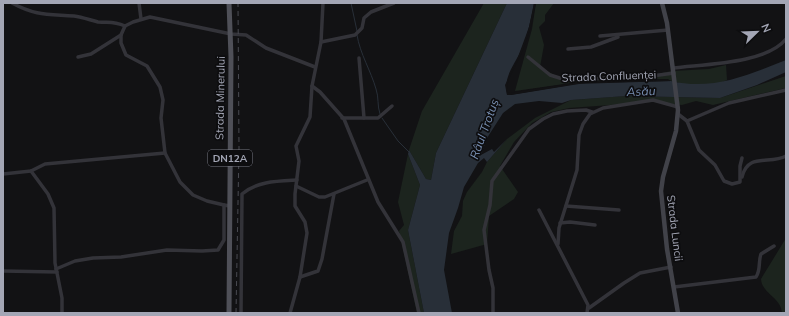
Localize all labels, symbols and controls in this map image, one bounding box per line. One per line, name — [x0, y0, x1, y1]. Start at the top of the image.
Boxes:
north arrow — [737, 12, 777, 52]
text: N — [758, 22, 774, 35]
street label: Strada Minerului — [212, 56, 228, 140]
street label: Strada Confluenței — [561, 67, 657, 86]
water label: Asău — [625, 83, 656, 99]
water label: Râul Trotuș — [466, 97, 503, 161]
road number: DN12A — [208, 150, 252, 166]
street label: Strada Luncii — [664, 194, 686, 262]

